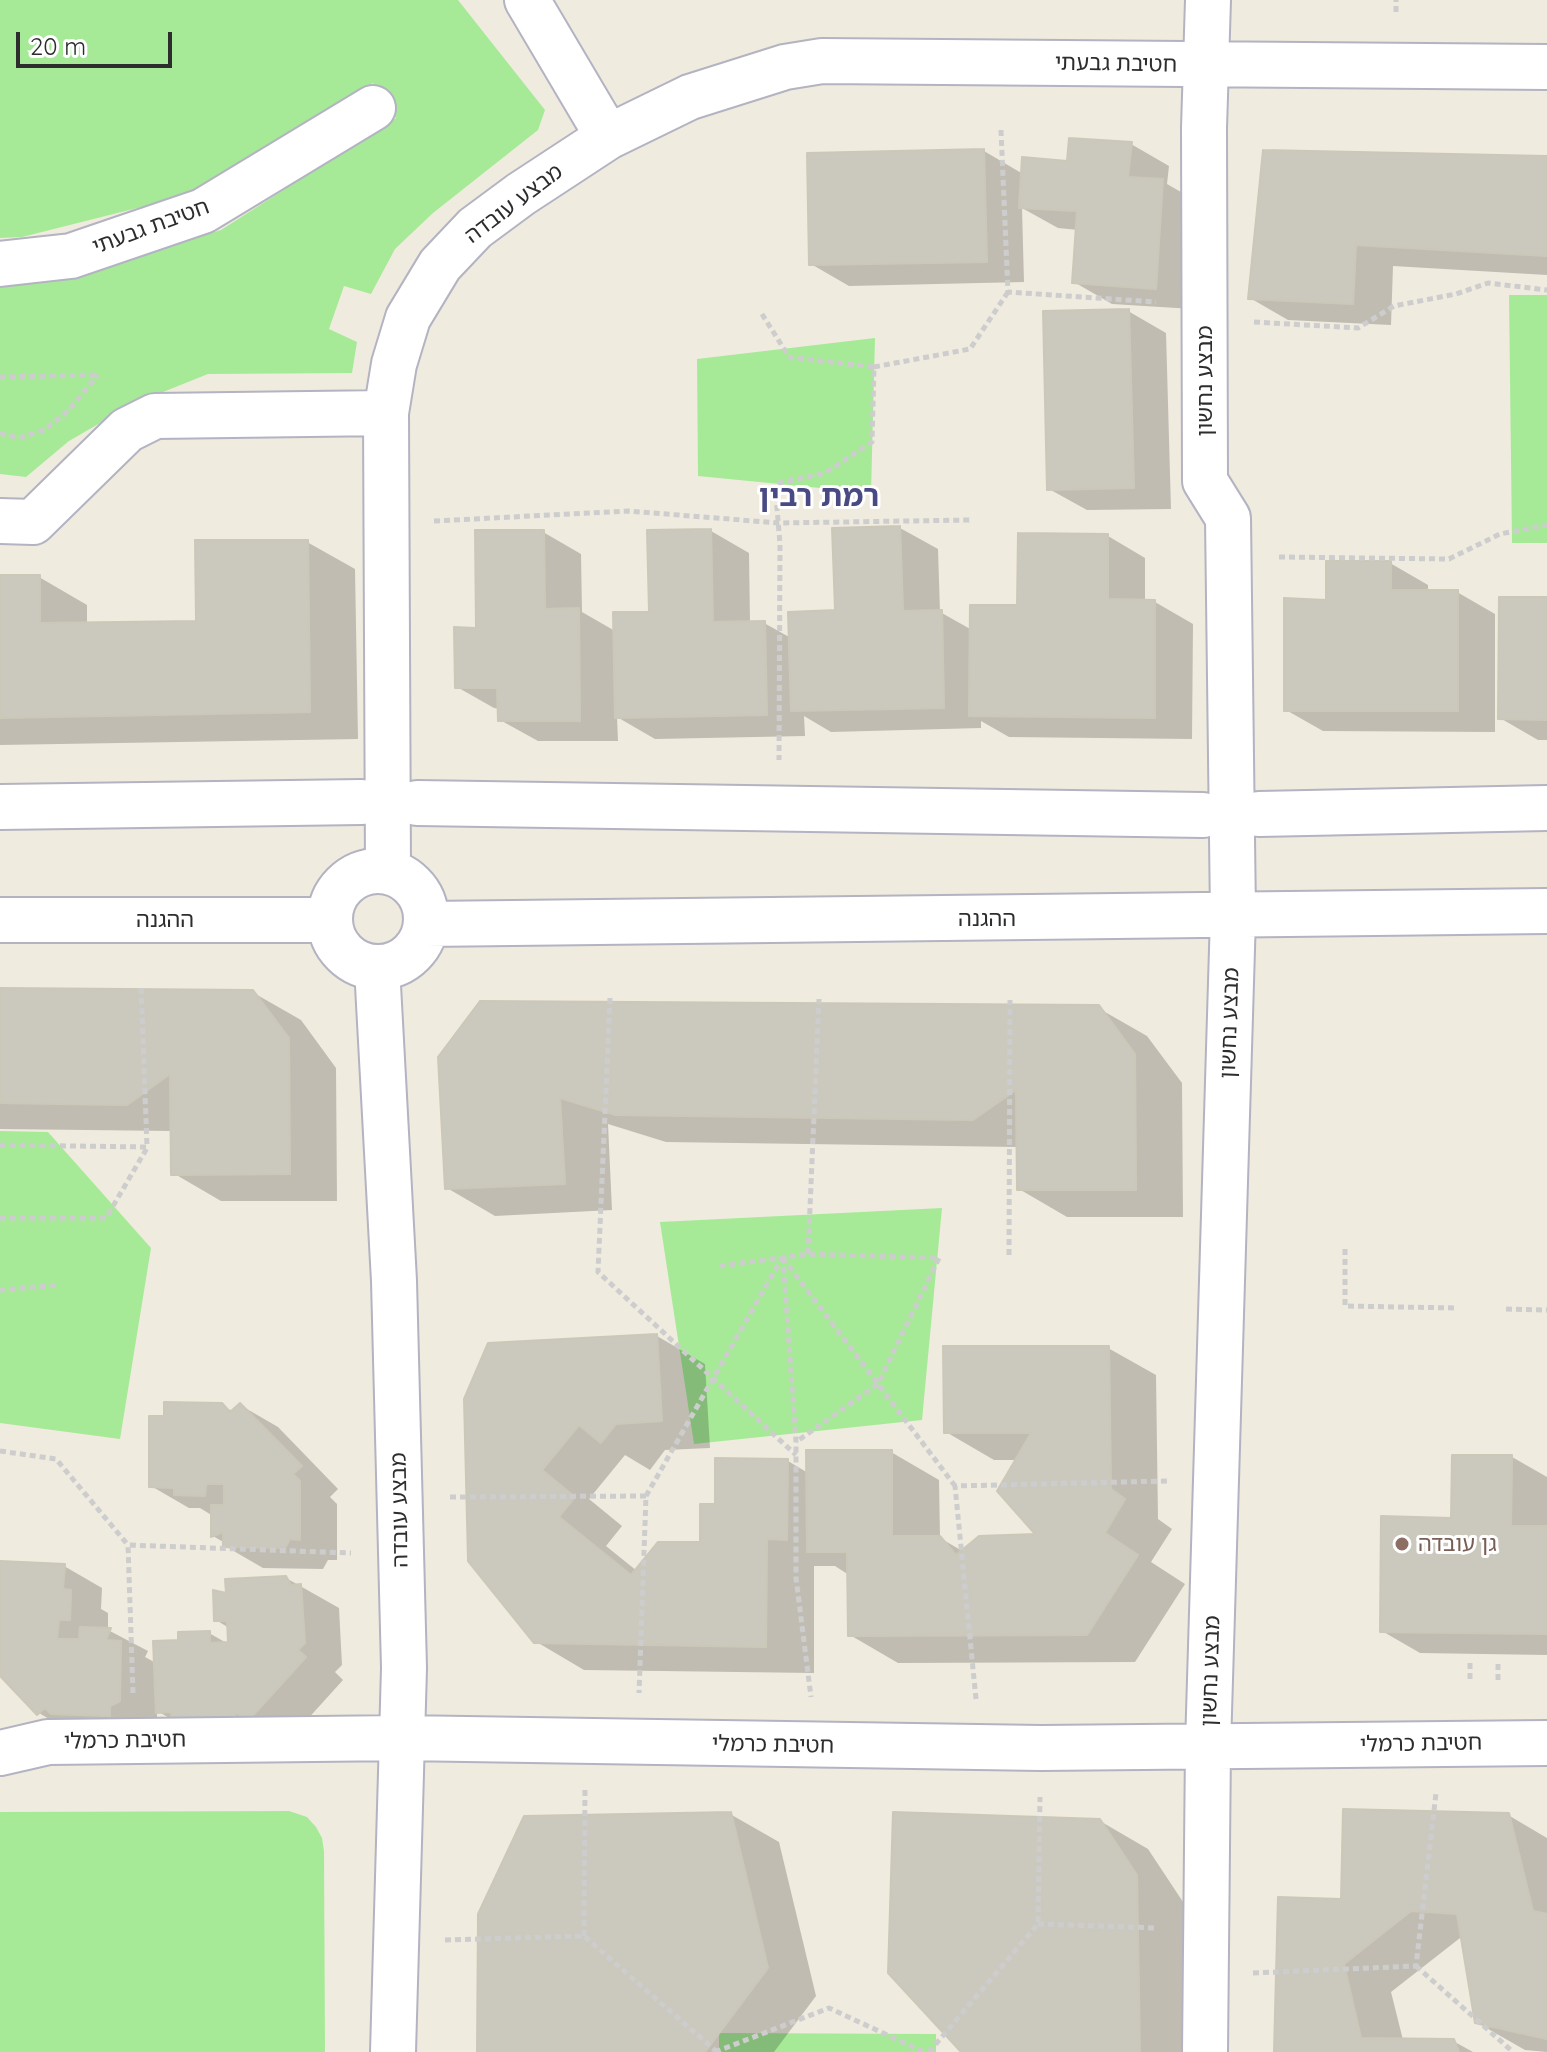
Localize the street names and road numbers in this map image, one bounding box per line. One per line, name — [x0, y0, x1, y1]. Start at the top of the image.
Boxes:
street label: חטיבת גבעתי — [1055, 50, 1177, 78]
street label: מבצע עובדה — [460, 159, 568, 249]
street label: חטיבת גבעתי — [89, 194, 213, 260]
street label: מבצע נחשון — [1192, 325, 1218, 437]
street label: ההגנה — [958, 906, 1016, 932]
street label: ההגנה — [136, 907, 194, 933]
street label: מבצע נחשון — [1215, 967, 1245, 1079]
street label: מבצע עובדה — [386, 1452, 414, 1568]
street label: מבצע נחשון — [1196, 1615, 1226, 1727]
street label: חטיבת כרמלי — [64, 1727, 186, 1755]
street label: חטיבת כרמלי — [1360, 1730, 1482, 1758]
street label: חטיבת כרמלי — [712, 1731, 834, 1759]

